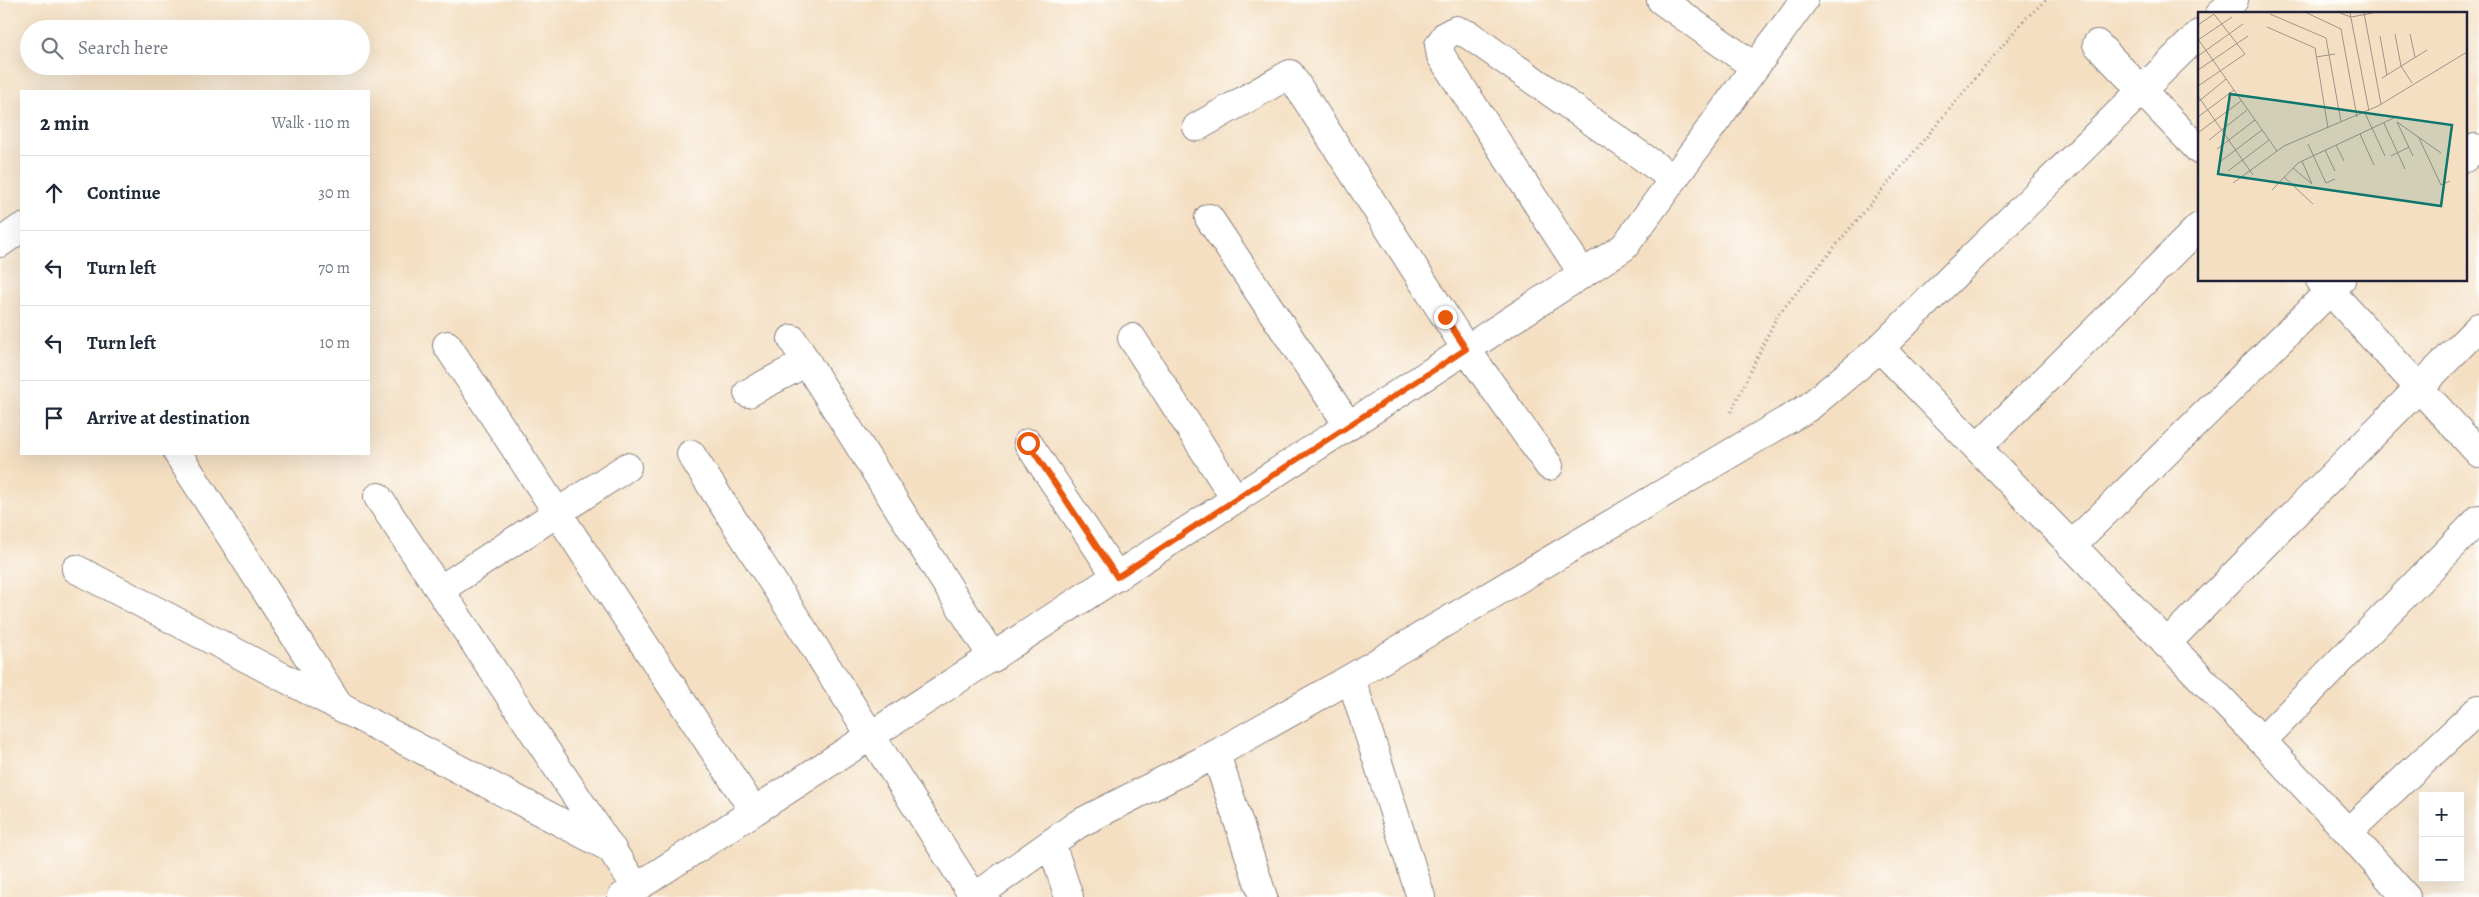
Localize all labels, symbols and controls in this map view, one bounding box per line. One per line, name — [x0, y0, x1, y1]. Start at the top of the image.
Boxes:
inset map — [2198, 12, 2466, 281]
search box — [20, 20, 370, 75]
icon: search — [38, 34, 66, 62]
text: Search here — [78, 35, 168, 61]
text: 2 min — [40, 109, 89, 137]
text: Walk · 110 m — [272, 112, 350, 134]
icon: ahead — [40, 179, 68, 207]
text: Continue — [87, 180, 161, 206]
text: 30 m — [318, 182, 350, 204]
icon: left — [40, 254, 68, 282]
text: Turn left — [87, 255, 156, 281]
text: 70 m — [318, 257, 350, 279]
route end — [1434, 306, 1457, 329]
icon: left — [40, 329, 68, 357]
text: Turn left — [87, 330, 156, 356]
text: 10 m — [320, 332, 350, 354]
icon: arrive — [40, 404, 68, 432]
text: Arrive at destination — [87, 405, 250, 431]
route start — [1017, 432, 1040, 455]
map controls — [2419, 792, 2464, 882]
button: + — [2419, 792, 2464, 837]
button: − — [2419, 837, 2464, 882]

